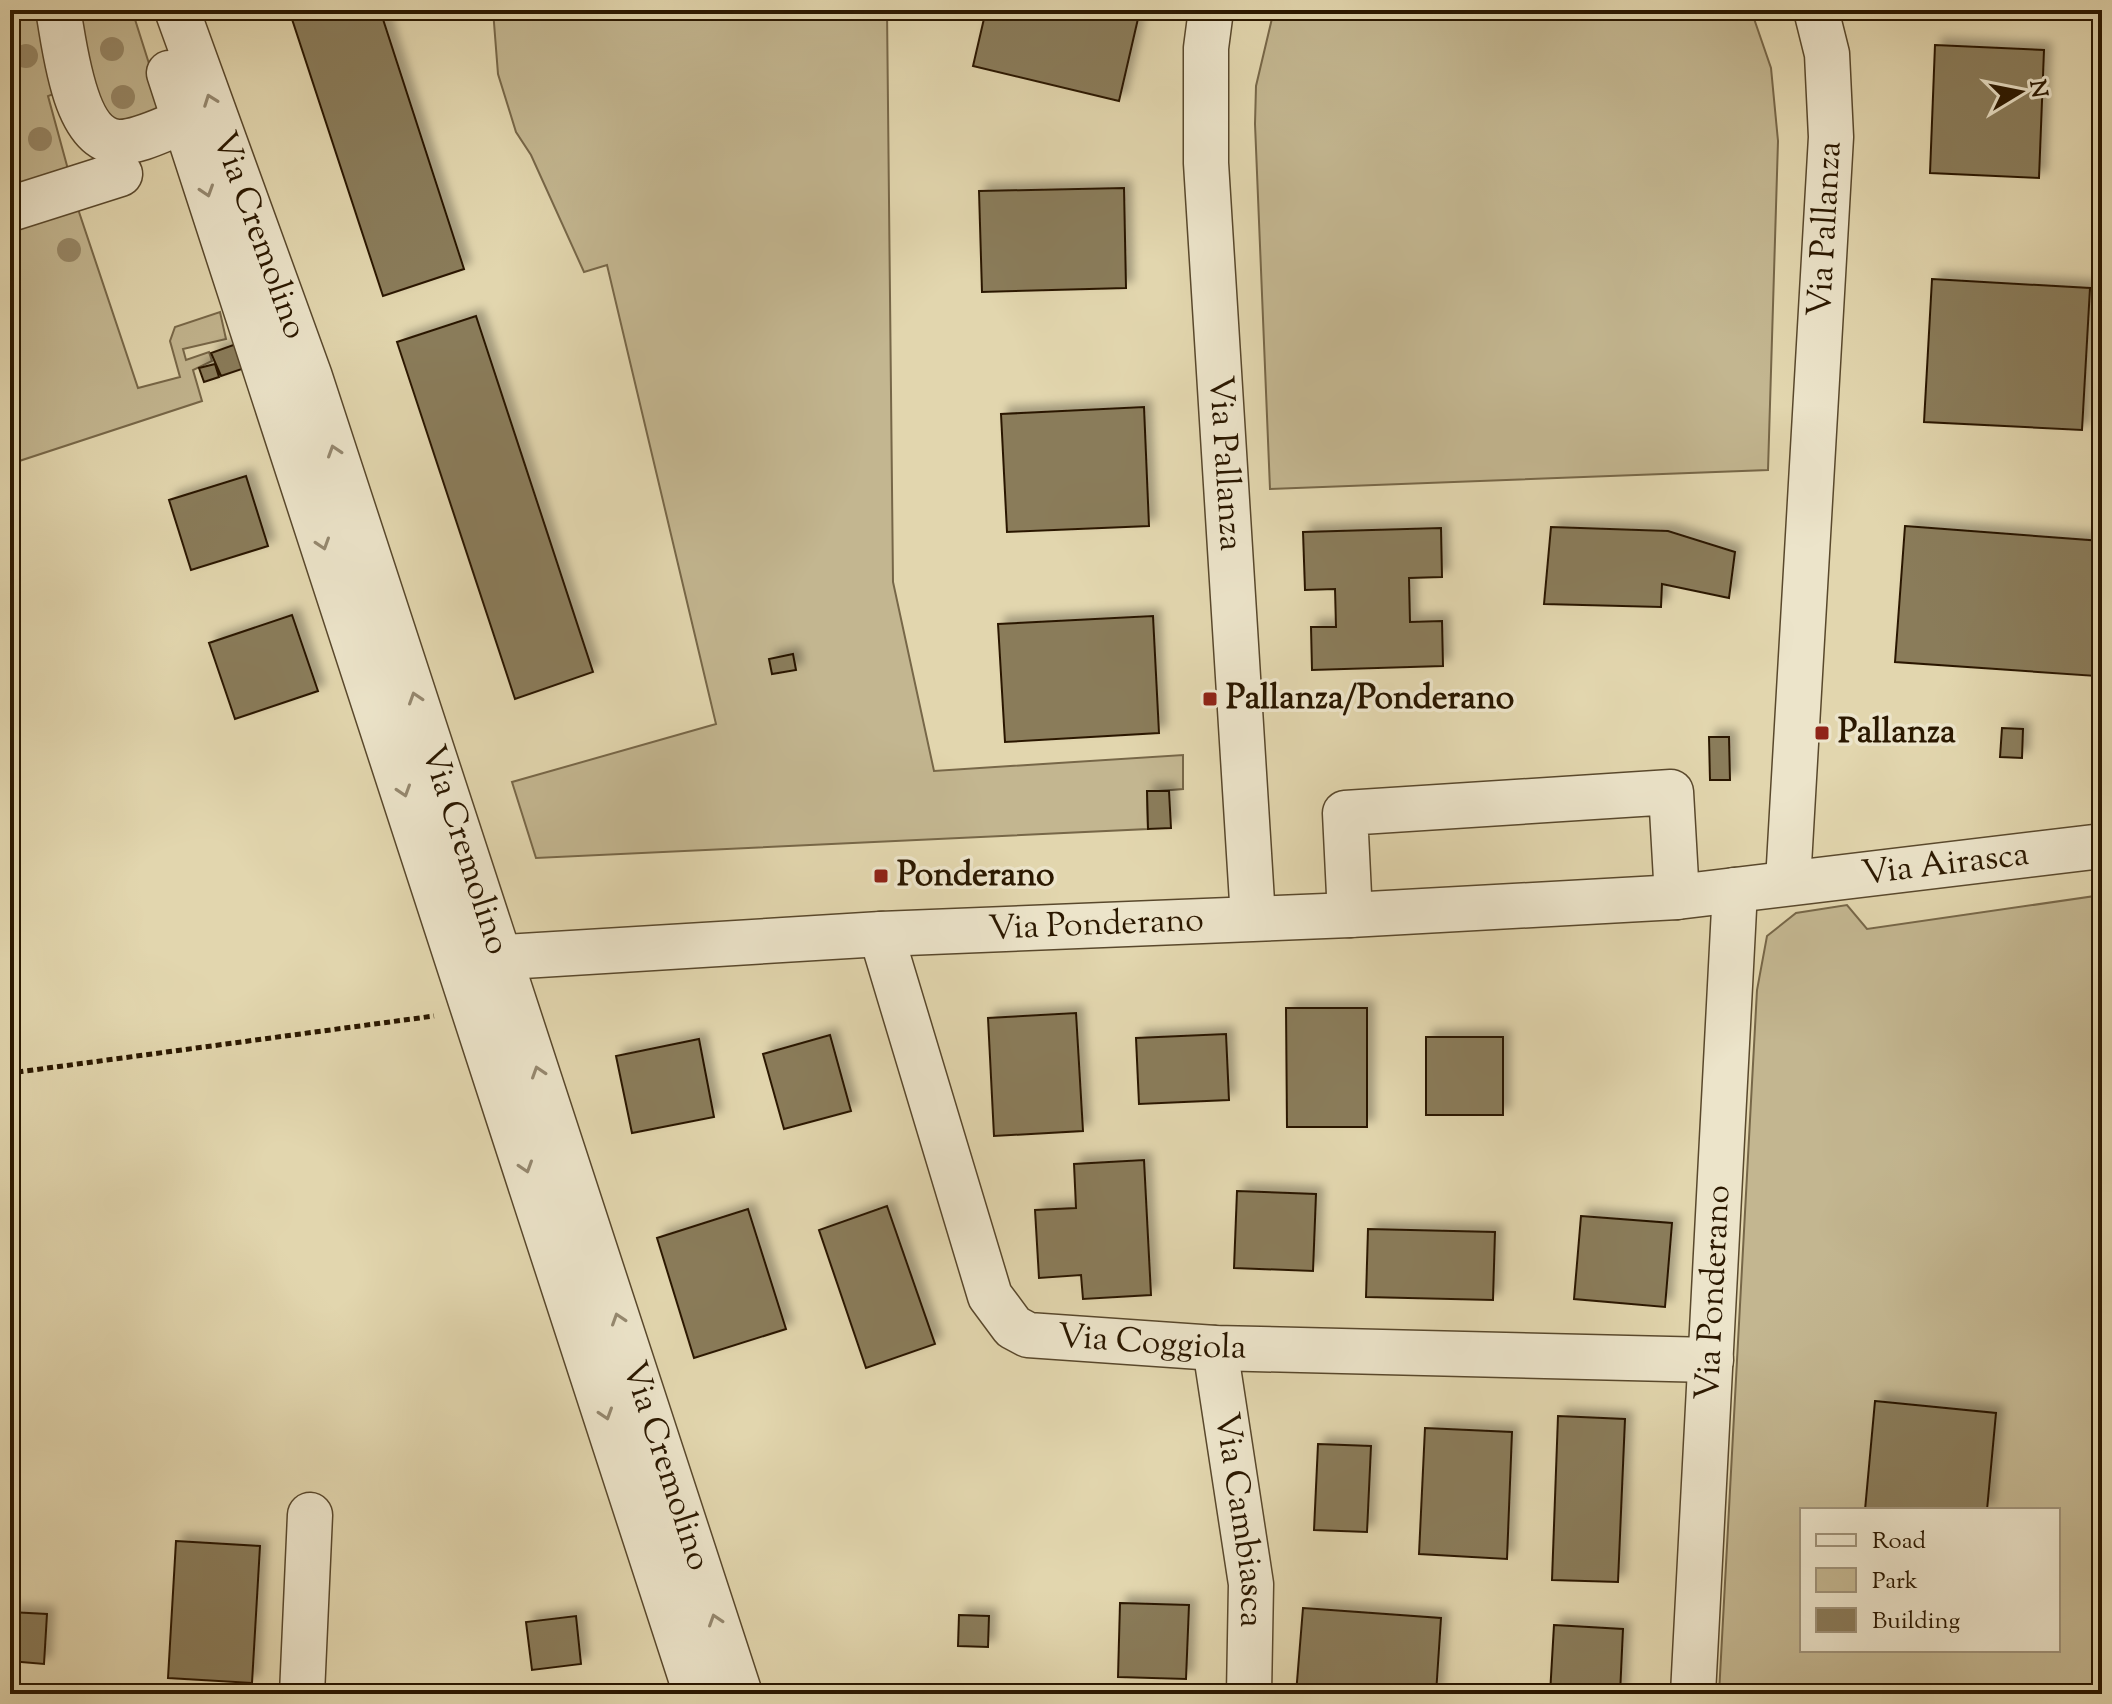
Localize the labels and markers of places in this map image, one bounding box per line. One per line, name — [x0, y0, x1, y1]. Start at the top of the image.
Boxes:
place label: Pallanza/Ponderano — [1226, 675, 1514, 724]
marker: Pallanza/Ponderano — [1201, 690, 1219, 708]
place label: Pallanza — [1838, 709, 1956, 758]
marker: Pallanza — [1813, 724, 1831, 742]
place label: Ponderano — [897, 852, 1055, 901]
marker: Ponderano — [872, 867, 890, 885]

